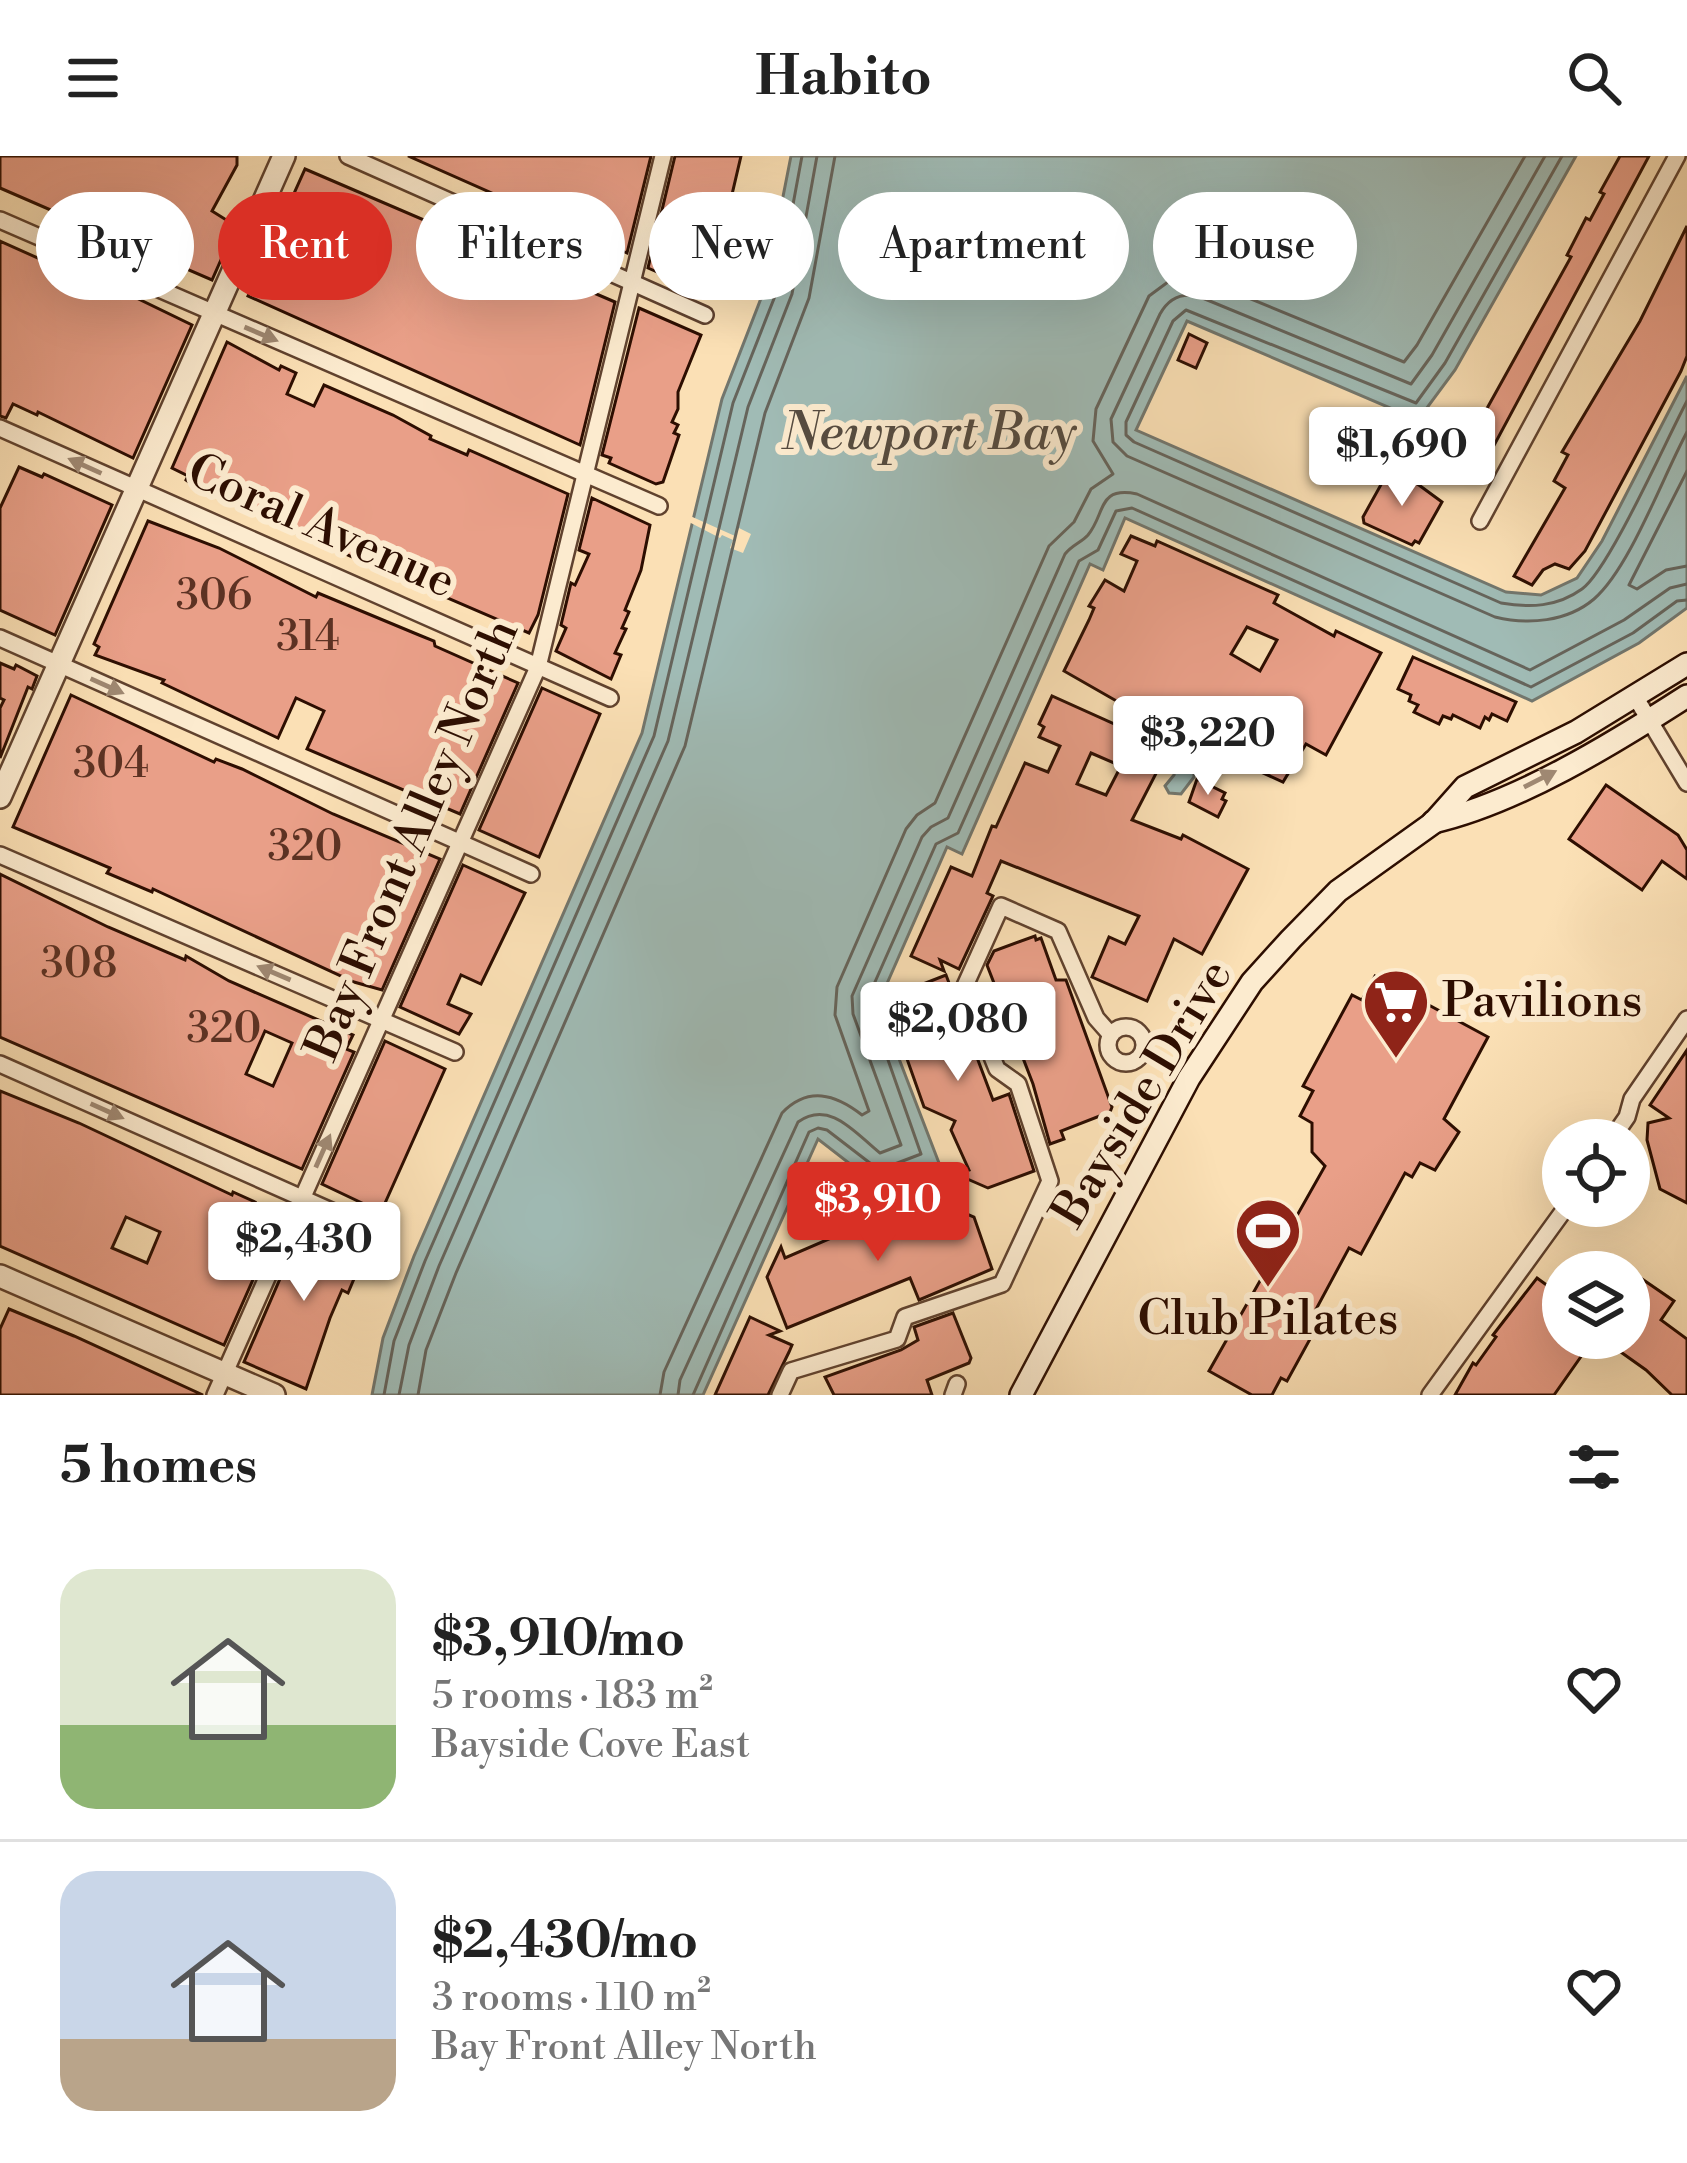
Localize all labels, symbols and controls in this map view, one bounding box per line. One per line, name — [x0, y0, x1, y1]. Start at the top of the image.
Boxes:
text: Habito — [755, 44, 932, 112]
icon: menu — [60, 45, 126, 111]
icon: search — [1561, 45, 1627, 111]
chip: Buy — [36, 192, 194, 300]
chip: Rent — [218, 192, 392, 300]
chip: Filters — [416, 192, 625, 300]
chip: New — [649, 192, 814, 300]
chip: Apartment — [838, 192, 1129, 300]
chip: House — [1153, 192, 1357, 300]
one-way arrow — [244, 325, 279, 345]
water label: Newport Bay — [780, 402, 1078, 466]
pin: $1,690 — [1304, 407, 1500, 509]
text: $1,690 — [1336, 421, 1468, 470]
street label: Coral Avenue — [178, 441, 464, 613]
one-way arrow — [67, 455, 102, 475]
house number: 306 — [176, 570, 252, 623]
street label: Bay Front Alley North — [292, 610, 533, 1071]
house number: 314 — [276, 611, 340, 664]
one-way arrow — [90, 676, 125, 696]
pin: $3,220 — [1110, 696, 1306, 798]
text: $3,220 — [1140, 710, 1276, 759]
house number: 304 — [73, 738, 149, 791]
one-way arrow — [1523, 769, 1558, 789]
house number: 320 — [268, 821, 342, 874]
house number: 308 — [41, 938, 117, 991]
street label: Bayside Drive — [1039, 949, 1246, 1240]
one-way arrow — [256, 963, 291, 983]
supermarket icon: Pavilions — [1361, 967, 1431, 1061]
place label: Pavilions — [1442, 972, 1643, 1032]
pin: $2,080 — [860, 982, 1056, 1084]
text: $2,080 — [887, 996, 1029, 1045]
house number: 320 — [187, 1003, 261, 1056]
one-way arrow — [90, 1102, 125, 1122]
map controls — [1542, 1119, 1650, 1359]
button: locate — [1542, 1119, 1650, 1227]
one-way arrow — [314, 1134, 334, 1169]
pin: $3,910 — [780, 1162, 976, 1264]
text: $3,910 — [814, 1176, 942, 1225]
sports icon: Club Pilates — [1233, 1196, 1303, 1290]
pin: $2,430 — [206, 1202, 402, 1304]
text: $2,430 — [235, 1216, 373, 1265]
button: layers — [1542, 1251, 1650, 1359]
place label: Club Pilates — [1138, 1290, 1398, 1350]
icon: filters — [1561, 1434, 1627, 1500]
text: 5 homes — [60, 1435, 257, 1499]
text: $3,910/mo — [432, 1608, 685, 1672]
icon: home — [156, 1617, 300, 1761]
icon: heart — [1561, 1656, 1627, 1722]
text: 5 rooms · 183 m² — [432, 1672, 713, 1721]
text: Bayside Cove East — [432, 1721, 750, 1770]
text: $2,430/mo — [432, 1910, 698, 1974]
icon: home — [156, 1919, 300, 2063]
icon: heart — [1561, 1958, 1627, 2024]
text: 3 rooms · 110 m² — [432, 1974, 711, 2023]
text: Bay Front Alley North — [432, 2023, 817, 2072]

